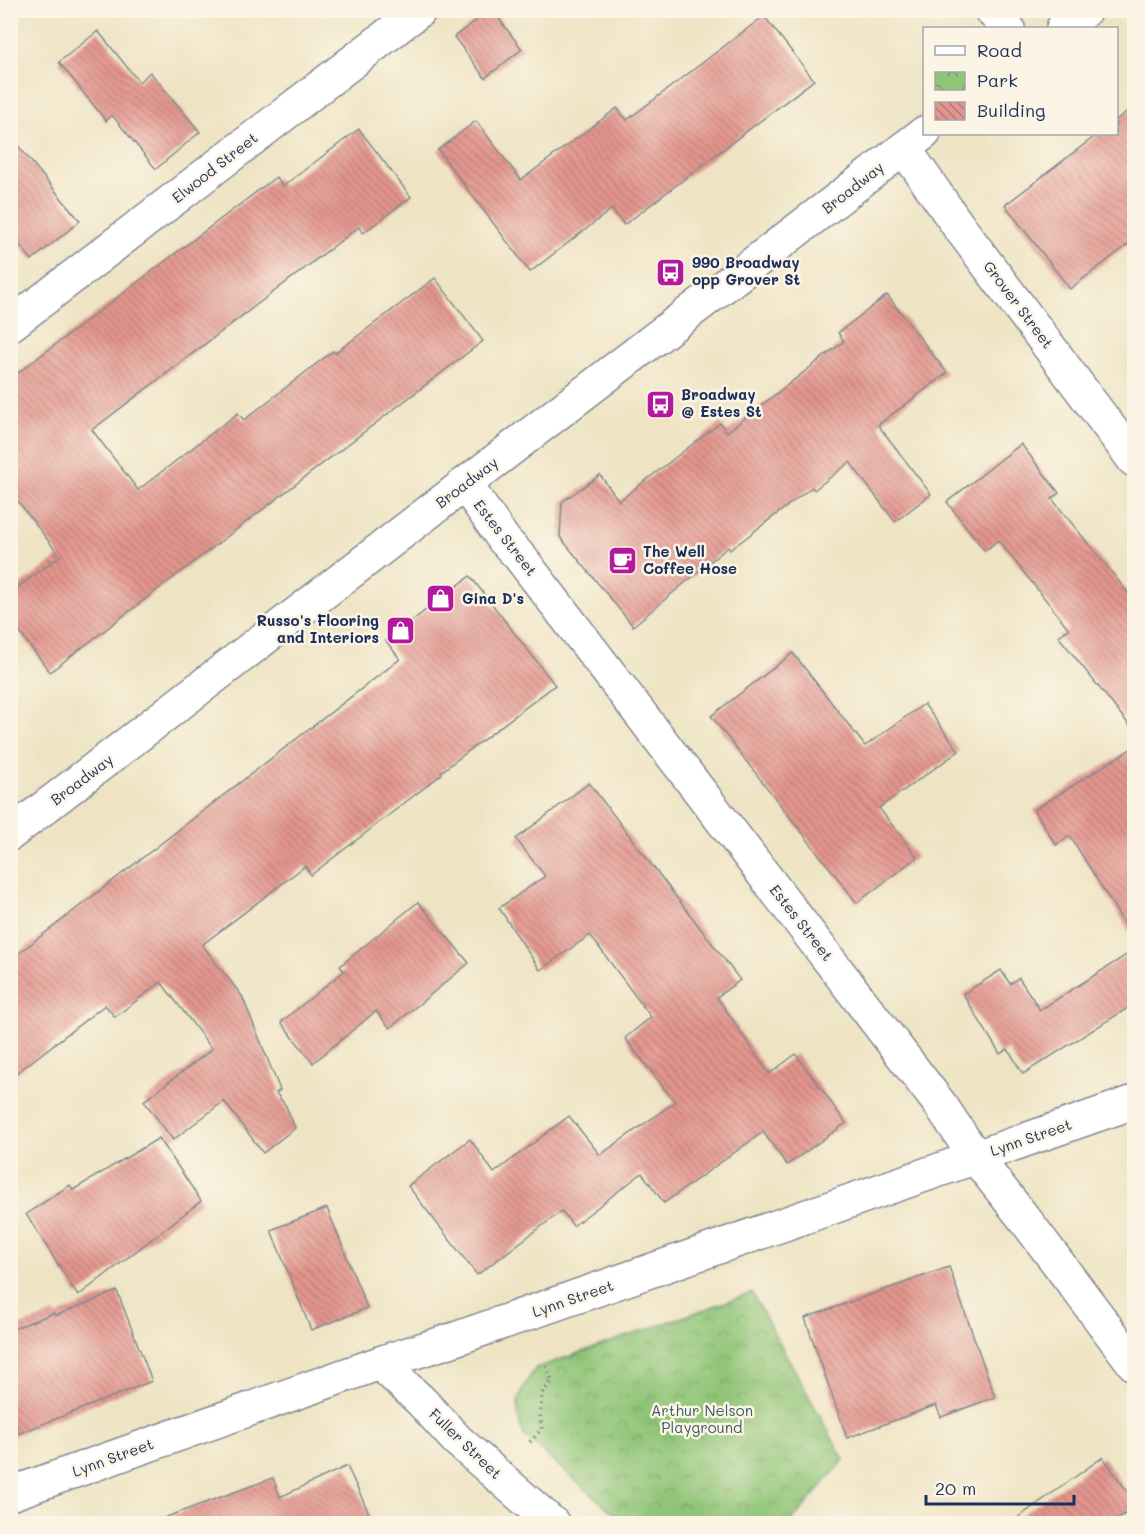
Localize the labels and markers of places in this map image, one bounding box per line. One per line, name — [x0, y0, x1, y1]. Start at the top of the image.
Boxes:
place label: 990 Broadway opp Grover St — [692, 252, 801, 289]
bus stop icon: 990 Broadway opp Grover St — [655, 256, 687, 288]
place label: Broadway @ Estes St — [681, 384, 762, 421]
bus stop icon: Broadway @ Estes St — [644, 388, 676, 420]
place label: The Well Coffee Hose — [643, 541, 737, 578]
cafe icon: The Well Coffee Hose — [606, 545, 638, 577]
shop icon: Gina D's — [425, 583, 457, 615]
place label: Gina D's — [462, 588, 524, 608]
place label: Russo's Flooring and Interiors — [257, 610, 379, 647]
shop icon: Russo's Flooring and Interiors — [384, 614, 416, 646]

